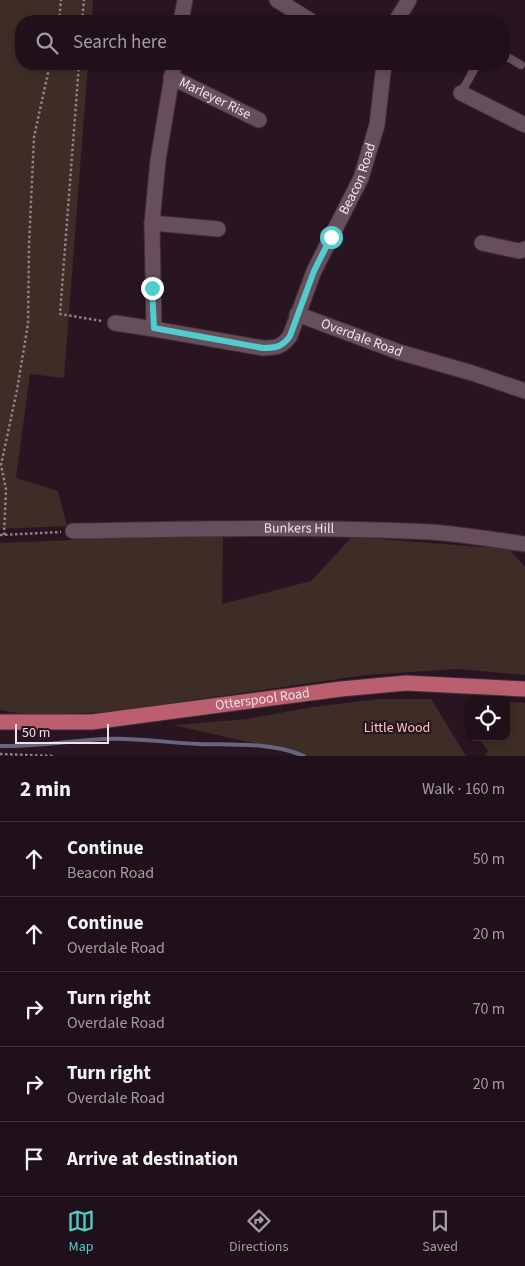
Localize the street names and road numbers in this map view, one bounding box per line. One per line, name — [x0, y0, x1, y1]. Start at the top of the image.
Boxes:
street label: Marleyer Rise — [176, 72, 255, 125]
street label: Beacon Road — [334, 140, 381, 218]
street label: Overdale Road — [318, 314, 405, 362]
street label: Bunkers Hill — [264, 518, 335, 539]
street label: Otterspool Road — [214, 683, 311, 716]

